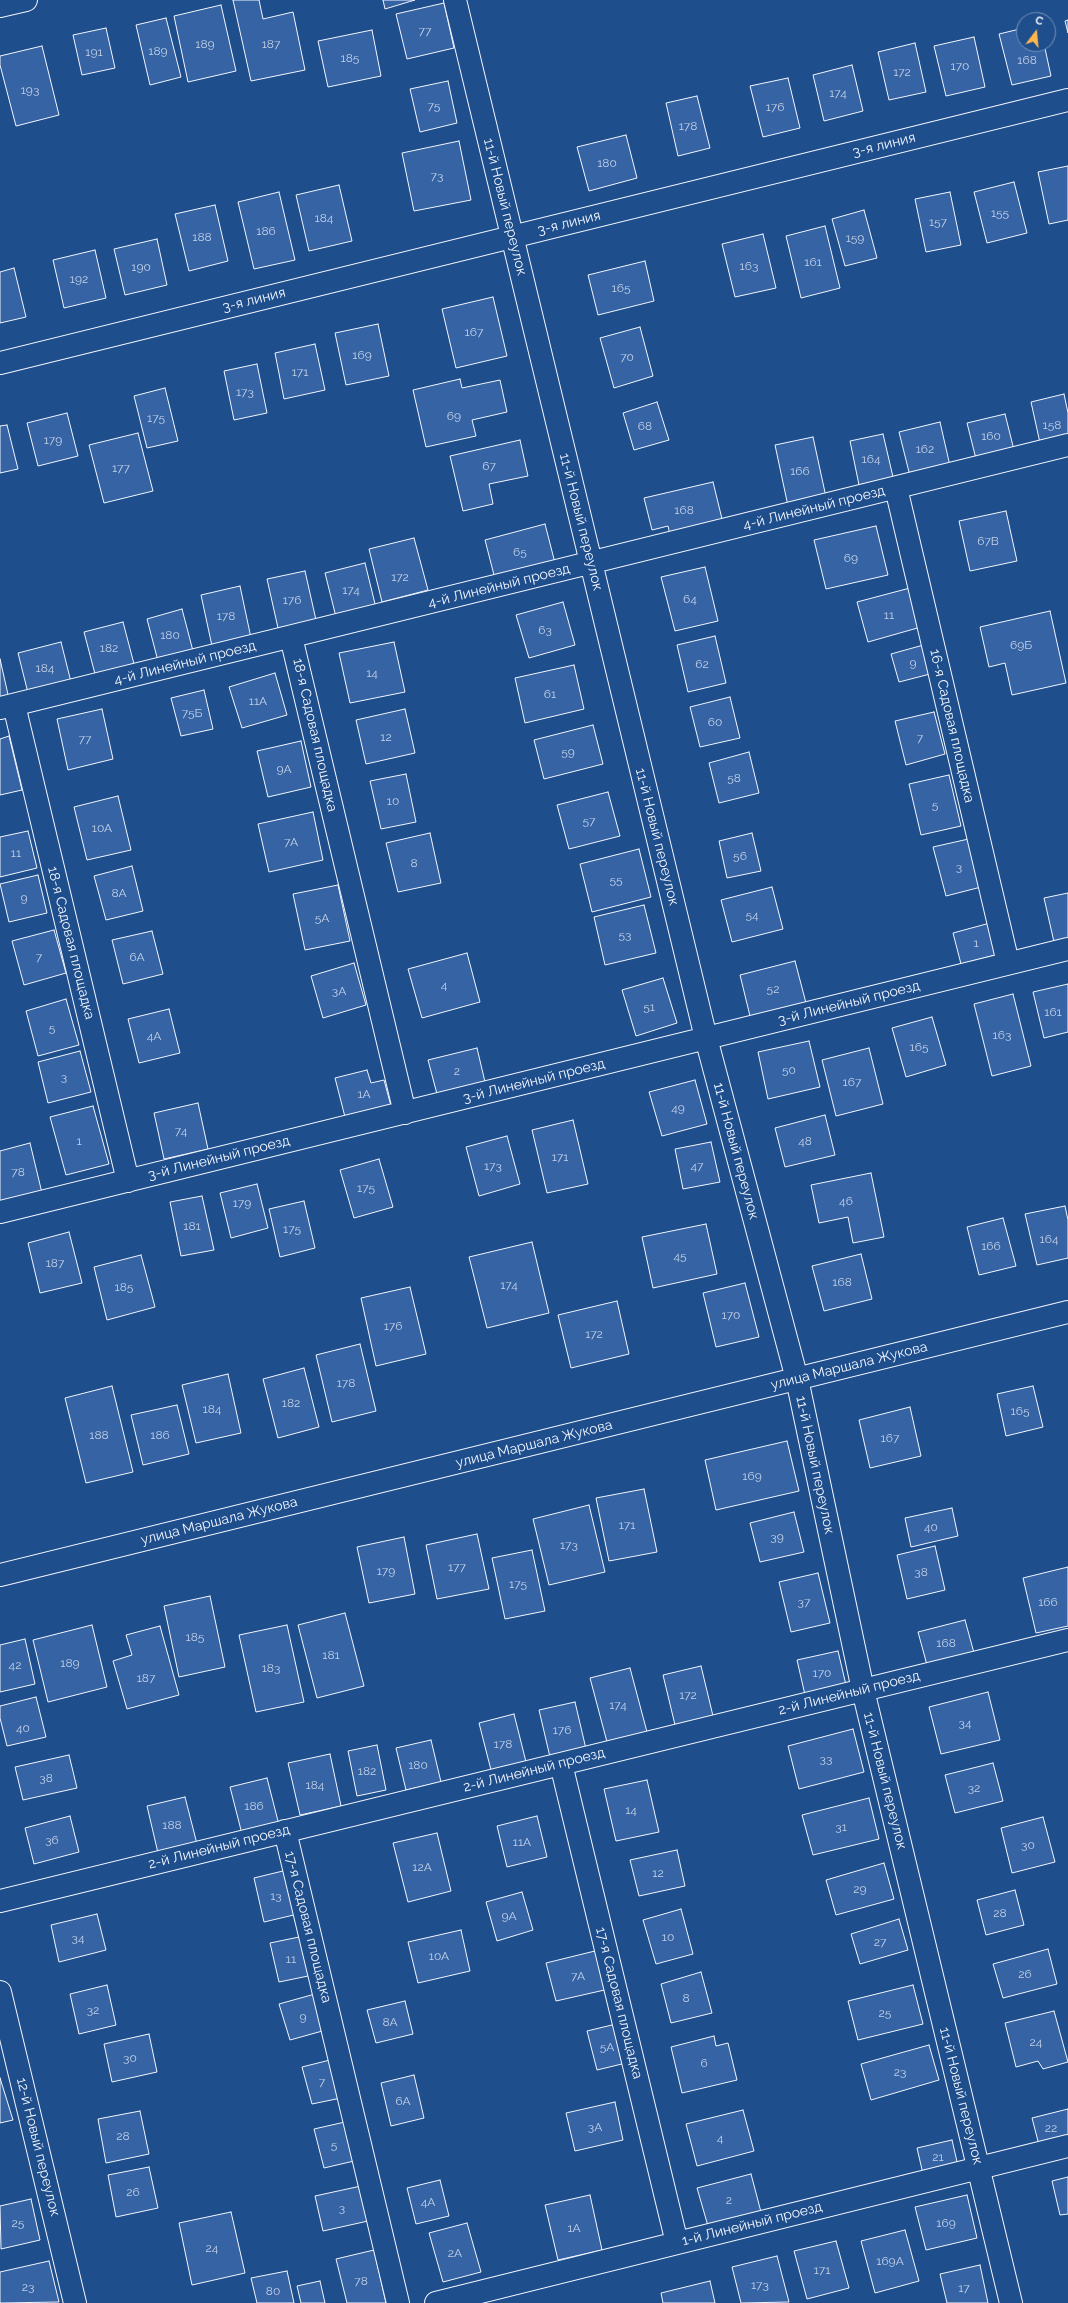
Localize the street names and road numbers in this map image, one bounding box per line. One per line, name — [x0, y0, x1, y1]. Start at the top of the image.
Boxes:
street label: 3-я линия — [851, 129, 917, 161]
street label: 11-й Новый переулок — [480, 137, 530, 277]
street label: 3-я линия — [536, 207, 602, 239]
street label: 3-я линия — [221, 284, 287, 316]
street label: 11-й Новый переулок — [556, 452, 606, 592]
street label: 4-й Линейный проезд — [741, 482, 887, 534]
street label: 4-й Линейный проезд — [426, 560, 572, 612]
street label: 4-й Линейный проезд — [112, 637, 258, 689]
street label: 16-я Садовая площадка — [926, 648, 978, 804]
street label: 18-я Садовая площадка — [289, 657, 341, 813]
street label: 11-й Новый переулок — [632, 767, 682, 907]
street label: 18-я Садовая площадка — [44, 865, 98, 1021]
street label: 3-й Линейный проезд — [776, 977, 922, 1029]
street label: 3-й Линейный проезд — [461, 1055, 607, 1107]
street label: 11-й Новый переулок — [710, 1081, 762, 1221]
street label: 3-й Линейный проезд — [146, 1132, 292, 1184]
street label: улица Маршала Жукова — [769, 1338, 929, 1394]
street label: 11-й Новый переулок — [792, 1394, 838, 1536]
street label: улица Маршала Жукова — [454, 1416, 614, 1472]
street label: улица Маршала Жукова — [139, 1493, 299, 1549]
street label: 2-й Линейный проезд — [776, 1667, 922, 1719]
street label: 11-й Новый переулок — [860, 1711, 910, 1851]
street label: 2-й Линейный проезд — [461, 1744, 607, 1796]
street label: 2-й Линейный проезд — [146, 1821, 292, 1873]
street label: 17-я Садовая площадка — [281, 1849, 335, 2005]
street label: 17-я Садовая площадка — [592, 1925, 646, 2081]
street label: 11-й Новый переулок — [936, 2026, 986, 2166]
street label: 12-й Новый переулок — [13, 2076, 63, 2218]
street label: 1-й Линейный проезд — [680, 2198, 824, 2250]

